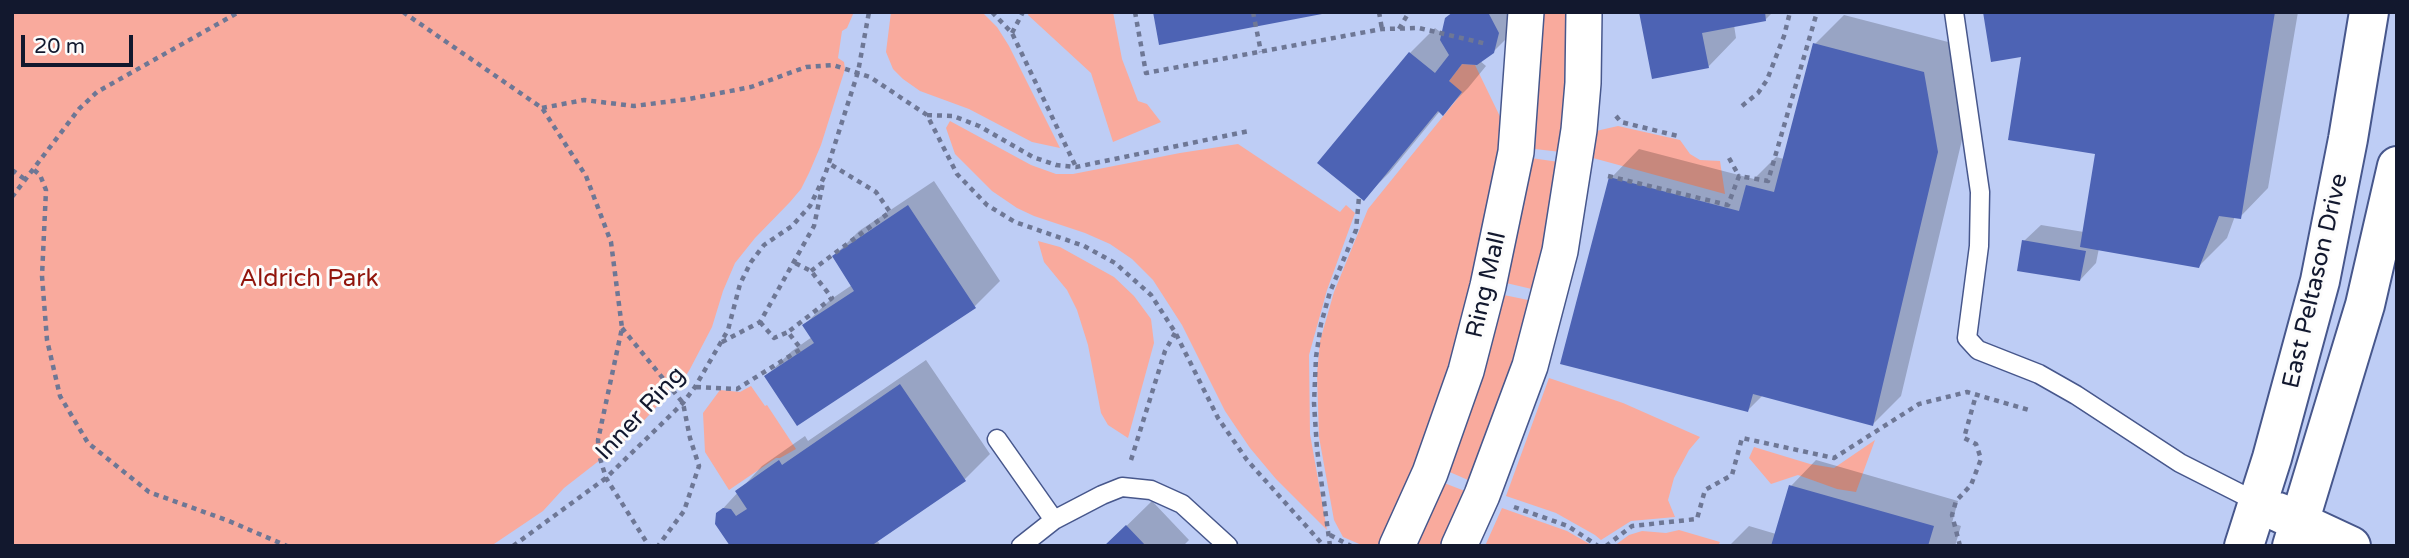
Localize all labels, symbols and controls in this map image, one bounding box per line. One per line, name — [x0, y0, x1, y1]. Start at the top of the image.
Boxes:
scale bar — [24, 21, 136, 65]
text: 20 m — [34, 34, 85, 59]
street label: East Peltason Drive — [2277, 171, 2355, 391]
street label: Ring Mall — [1461, 229, 1513, 341]
park label: Aldrich Park — [240, 266, 378, 294]
street label: Inner Ring — [590, 361, 692, 467]

